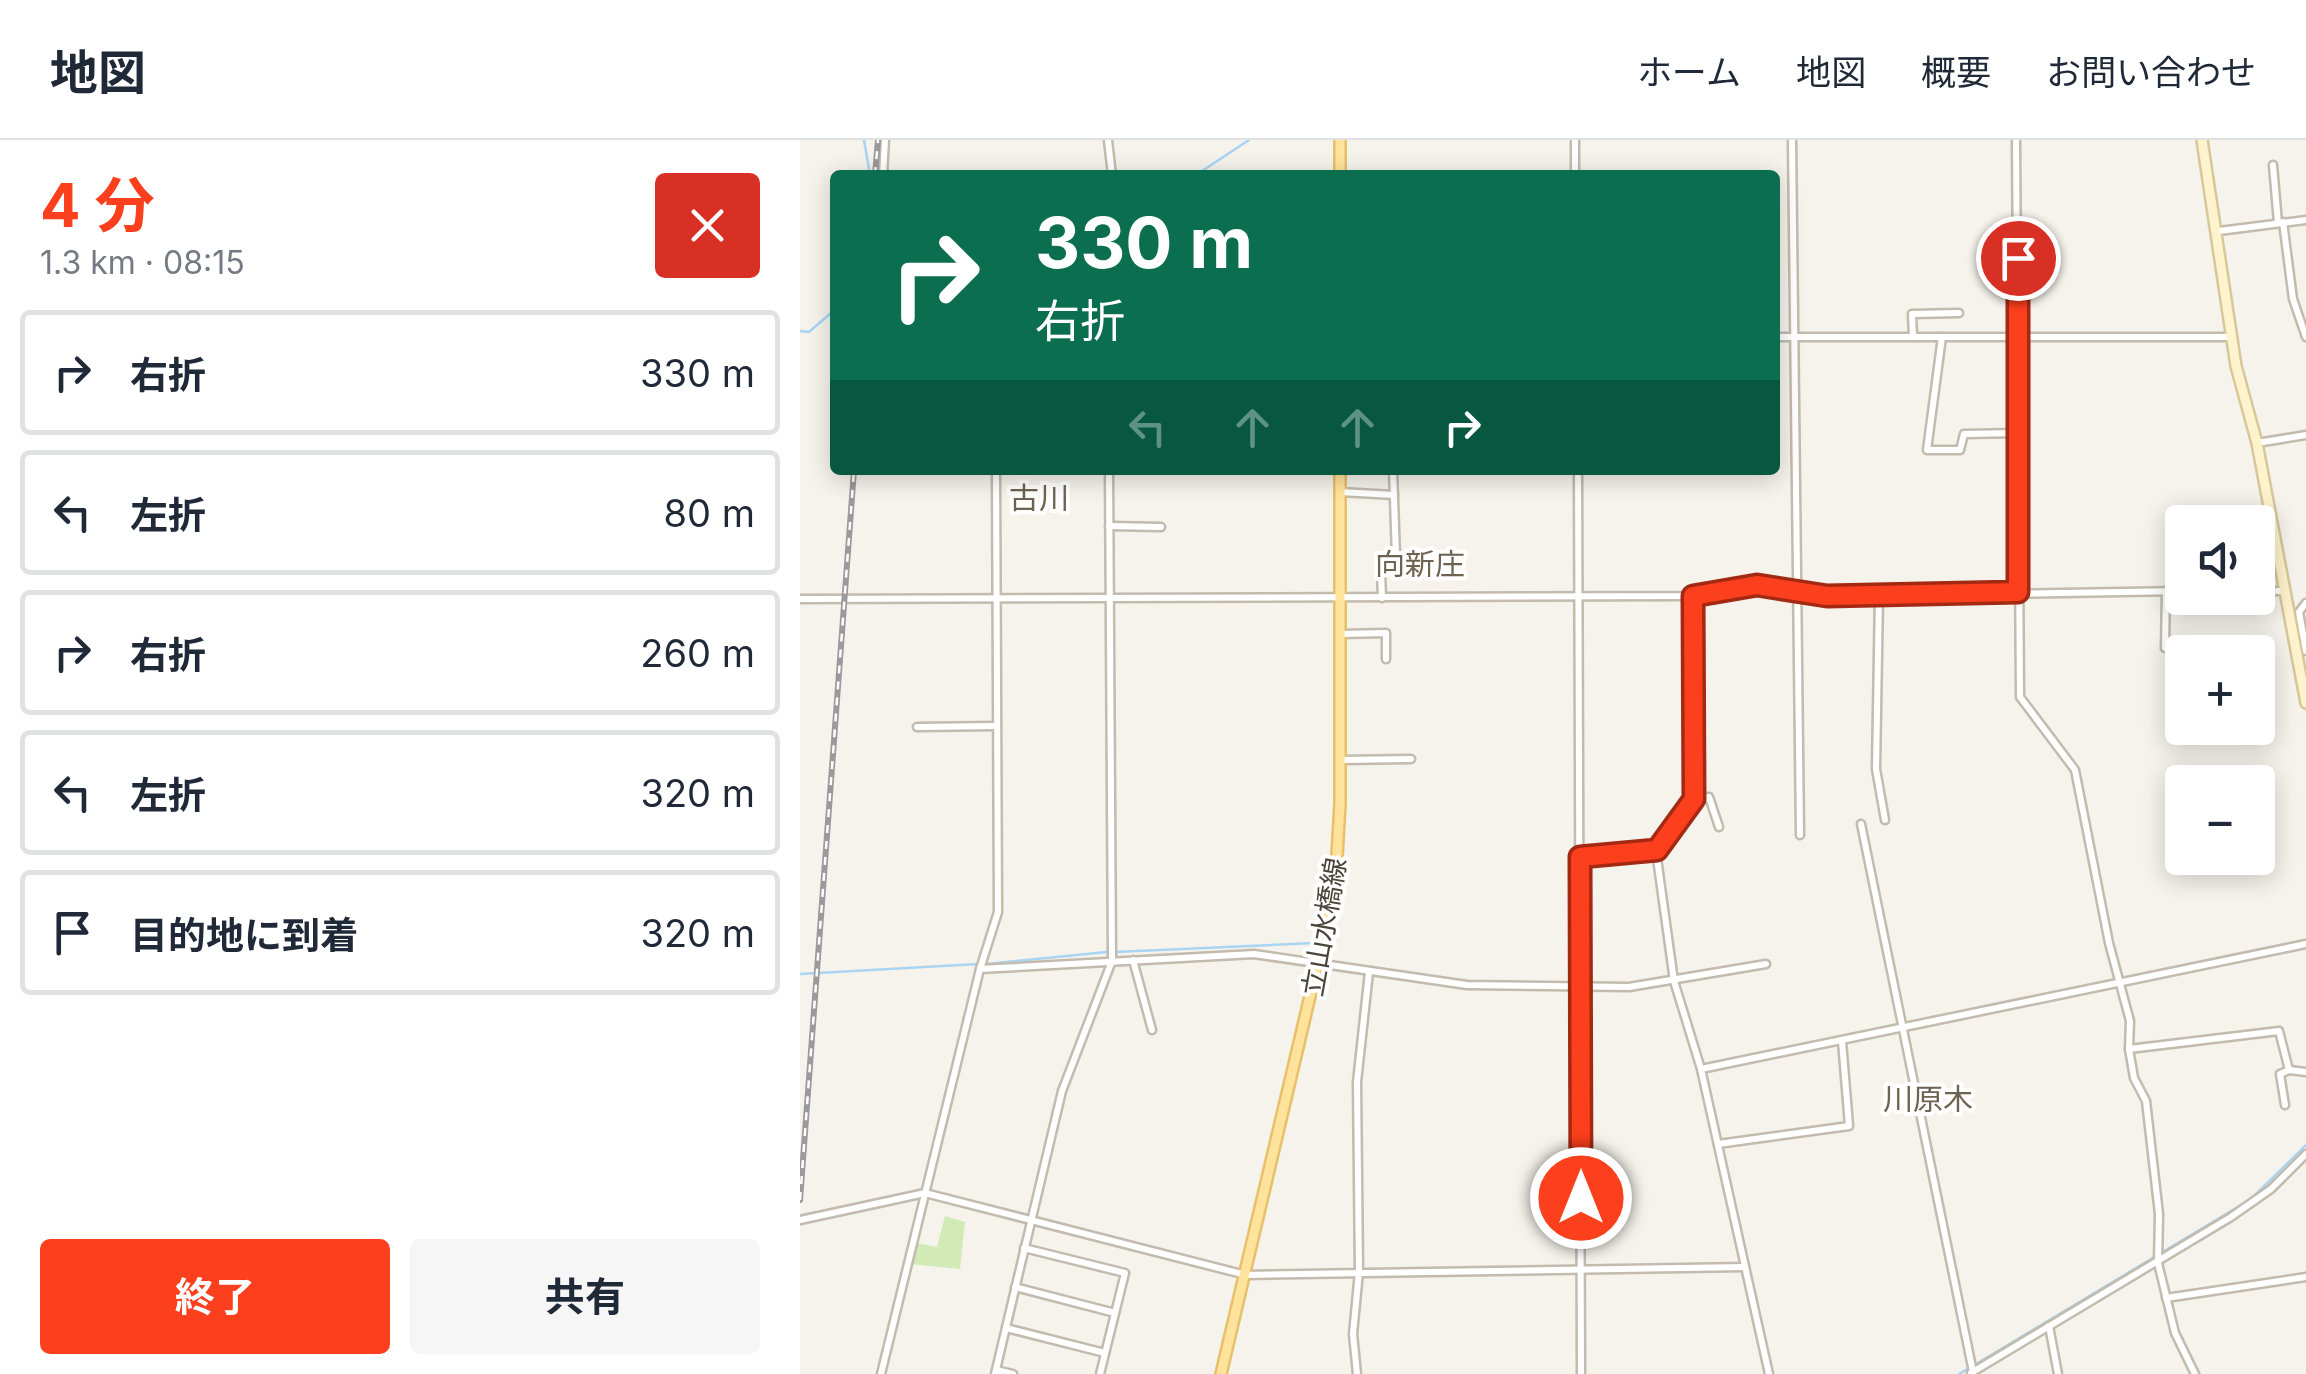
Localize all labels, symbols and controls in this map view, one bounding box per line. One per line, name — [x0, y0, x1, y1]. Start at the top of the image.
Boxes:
text: 地図 — [50, 43, 146, 102]
text: ホーム — [1637, 51, 1741, 93]
text: 地図 — [1796, 51, 1866, 93]
text: 概要 — [1921, 51, 1991, 93]
text: お問い合わせ — [2046, 51, 2256, 93]
text: 4 分 — [40, 169, 155, 241]
button: close — [655, 173, 760, 278]
text: 330 m — [1035, 200, 1253, 285]
icon: right — [870, 210, 1000, 340]
pin — [1976, 216, 2061, 301]
icon: arrive — [1991, 231, 2046, 286]
text: 1.3 km · 08:15 — [40, 243, 245, 282]
text: 右折 — [1035, 293, 1125, 348]
icon: right — [45, 345, 100, 400]
text: 330 m — [640, 350, 755, 396]
text: 右折 — [130, 352, 206, 398]
icon: left — [1120, 400, 1175, 455]
icon: ahead — [1225, 400, 1280, 455]
icon: ahead — [1330, 400, 1385, 455]
icon: right — [1435, 400, 1490, 455]
district label: 古川 — [1009, 480, 1069, 516]
icon: left — [45, 485, 100, 540]
text: 80 m — [664, 490, 755, 536]
text: 左折 — [130, 492, 206, 538]
map controls — [2165, 505, 2275, 875]
button: sound — [2165, 505, 2275, 615]
district label: 向新庄 — [1375, 546, 1465, 582]
icon: right — [45, 625, 100, 680]
text: 260 m — [640, 630, 755, 676]
text: 右折 — [130, 632, 206, 678]
button: + — [2165, 635, 2275, 745]
icon: left — [45, 765, 100, 820]
button: − — [2165, 765, 2275, 875]
text: 320 m — [640, 770, 755, 816]
text: 左折 — [130, 772, 206, 818]
street label: 立山水橋線 — [1295, 855, 1353, 999]
icon: arrive — [45, 905, 100, 960]
text: 320 m — [640, 910, 755, 956]
text: 目的地に到着 — [130, 912, 358, 958]
district label: 川原木 — [1883, 1081, 1973, 1117]
position arrow — [1529, 1146, 1633, 1250]
button: 終了 — [40, 1239, 390, 1354]
button: 共有 — [410, 1239, 760, 1354]

